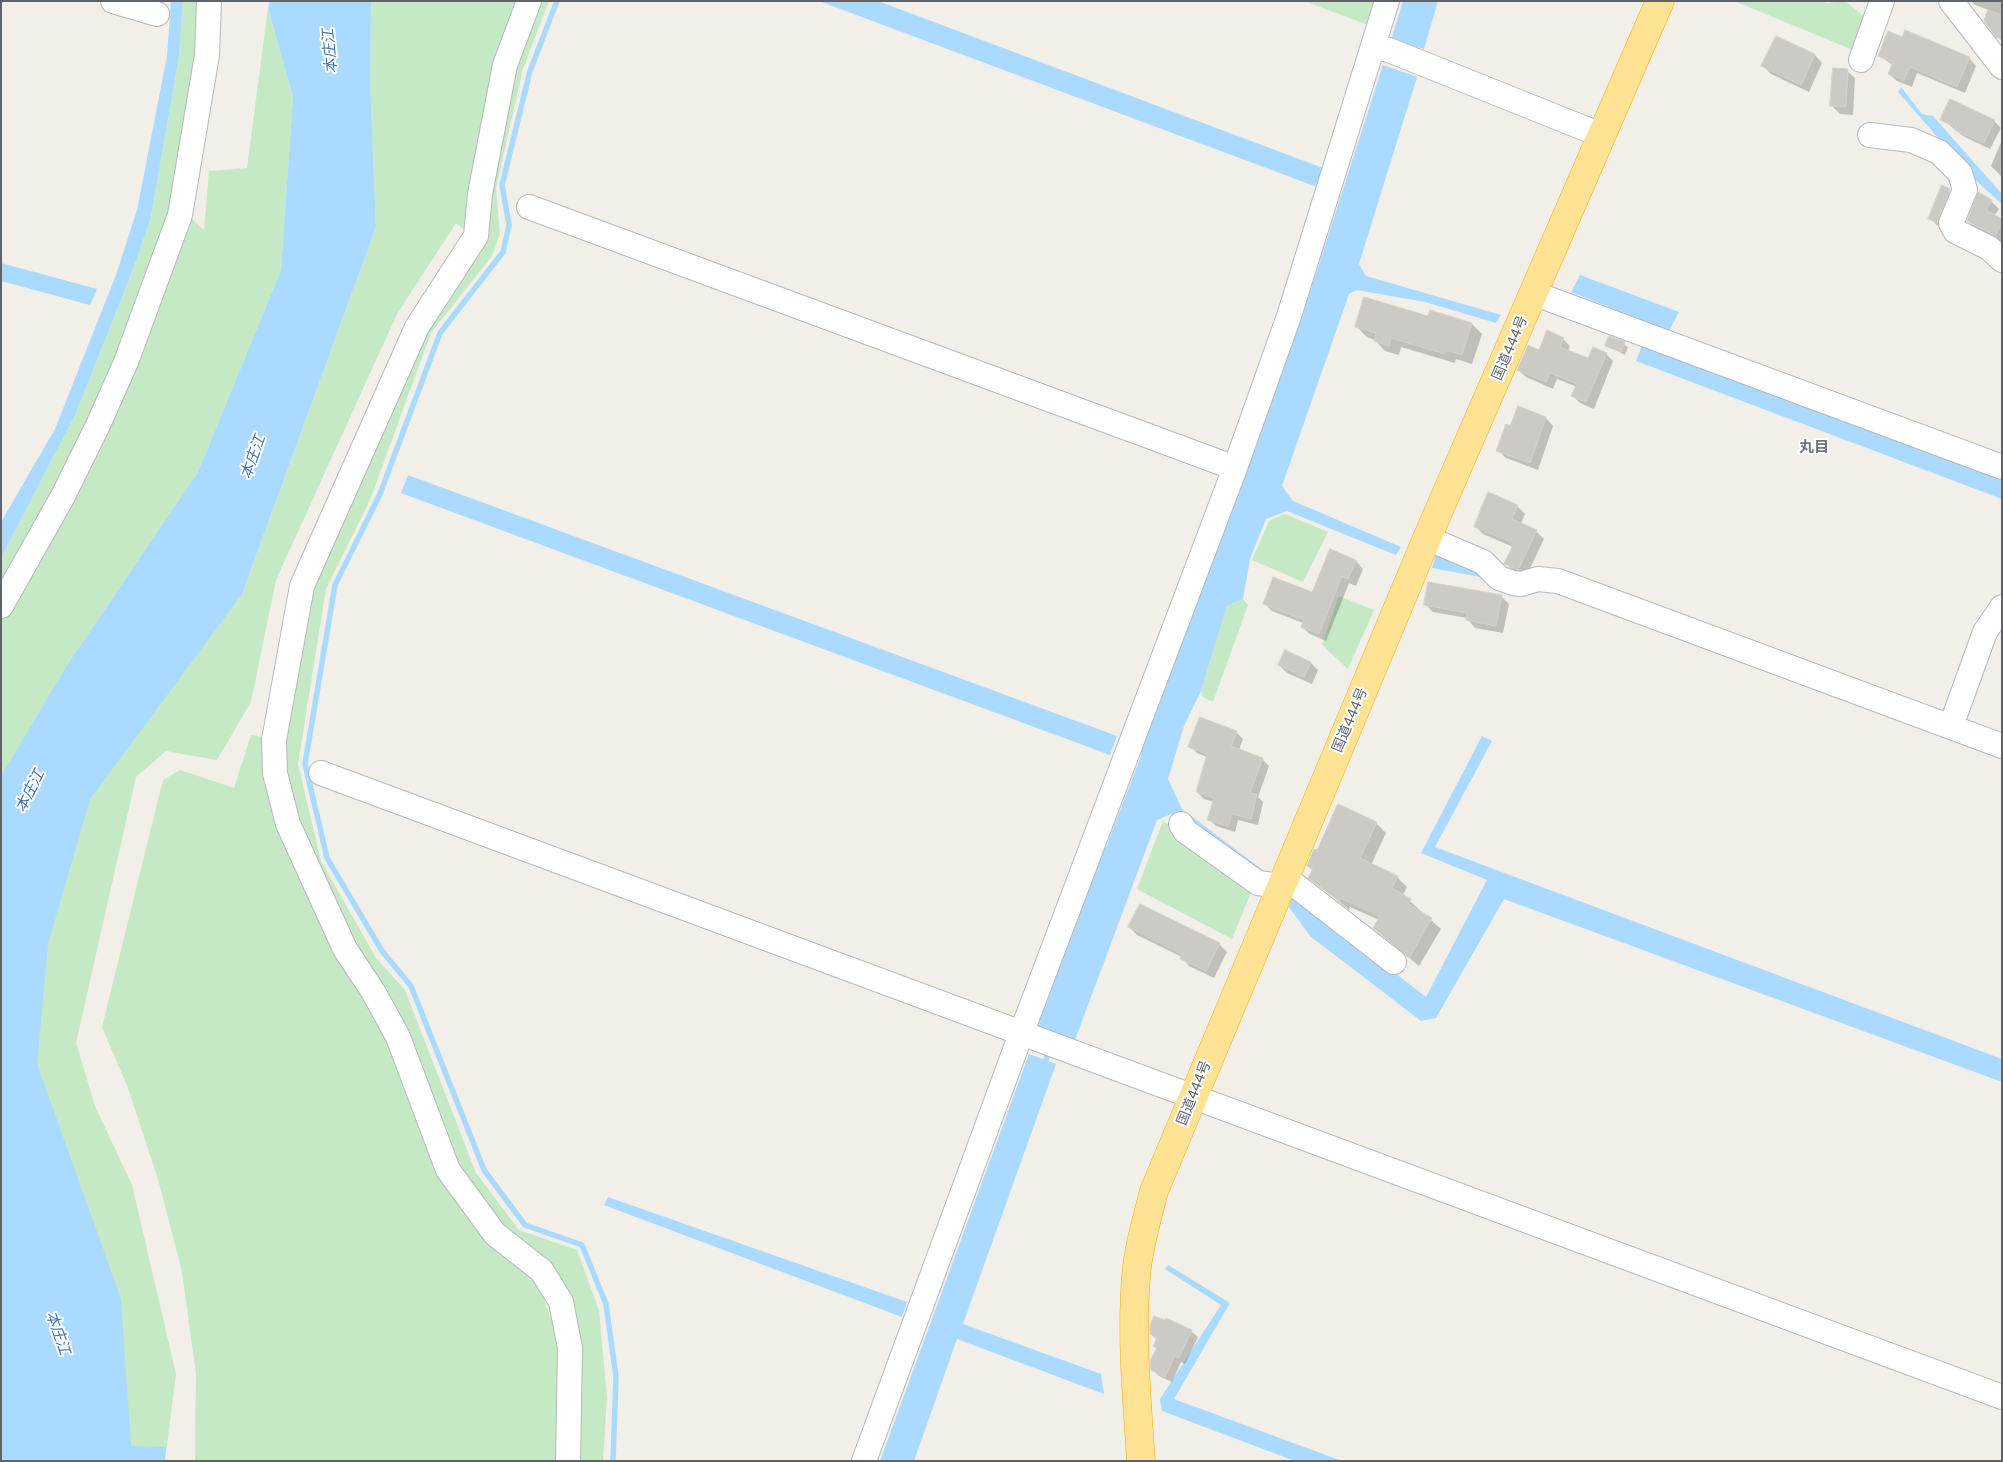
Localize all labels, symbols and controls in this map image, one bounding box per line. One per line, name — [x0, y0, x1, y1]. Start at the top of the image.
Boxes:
water label: 本庄江 — [319, 28, 341, 74]
street label: 国道444号 — [1489, 313, 1531, 383]
water label: 本庄江 — [237, 433, 269, 481]
district label: 丸目 — [1799, 438, 1829, 456]
street label: 国道444号 — [1329, 685, 1371, 755]
water label: 本庄江 — [12, 767, 48, 815]
street label: 国道444号 — [1173, 1058, 1215, 1128]
water label: 本庄江 — [42, 1309, 74, 1357]

